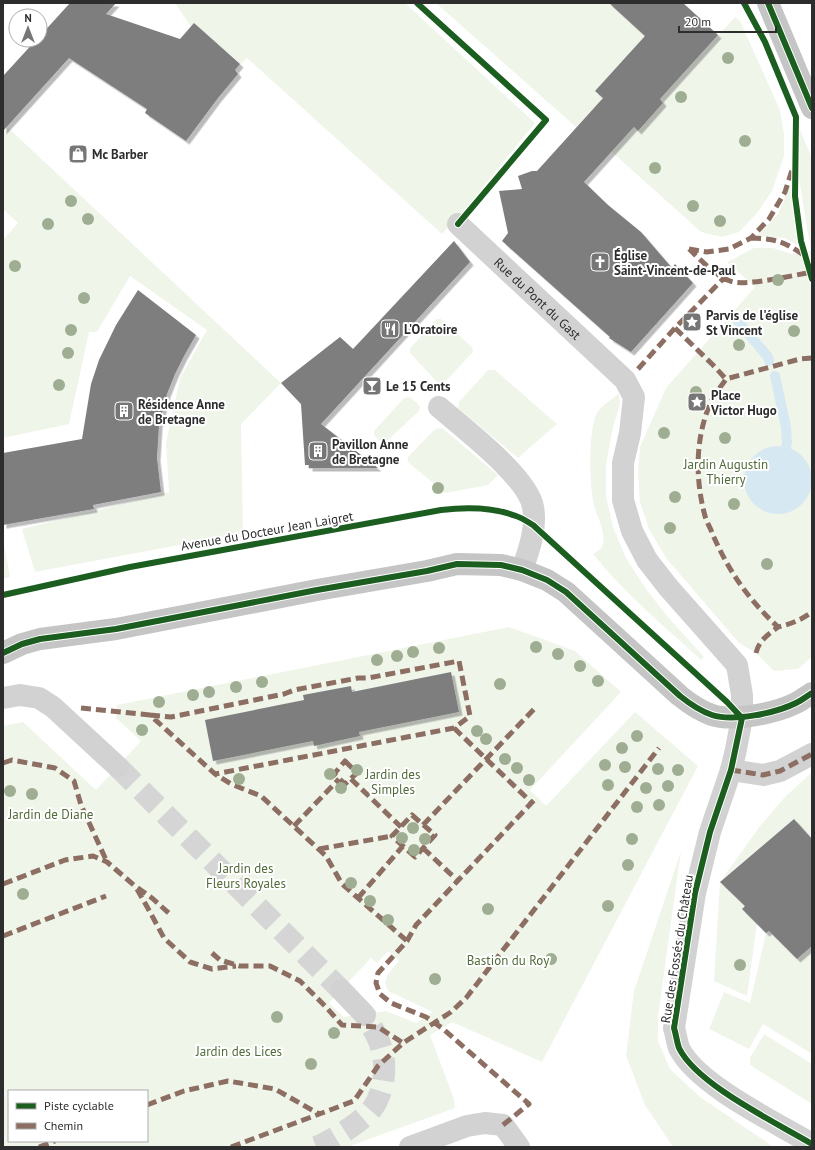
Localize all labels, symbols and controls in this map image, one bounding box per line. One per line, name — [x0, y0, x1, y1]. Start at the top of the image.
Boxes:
north arrow — [8, 8, 48, 48]
scale bar — [679, 8, 776, 34]
text: N — [24, 11, 32, 25]
text: 20 m — [685, 14, 711, 29]
shop icon: Mc Barber — [67, 143, 89, 165]
place label: Mc Barber — [92, 146, 148, 163]
place label: Église Saint-Vincent-de-Paul — [614, 247, 736, 279]
church icon: Église Saint-Vincent-de-Paul — [589, 251, 611, 273]
street label: Rue du Pont du Gast — [491, 254, 585, 344]
place label: Parvis de l'église St Vincent — [706, 307, 799, 339]
place icon: Parvis de l'église St Vincent — [681, 311, 703, 333]
restaurant icon: L'Oratoire — [379, 318, 401, 340]
place label: L'Oratoire — [404, 321, 458, 338]
bar icon: Le 15 Cents — [361, 375, 383, 397]
place label: Le 15 Cents — [386, 378, 451, 395]
place label: Place Victor Hugo — [710, 387, 777, 419]
place icon: Place Victor Hugo — [686, 391, 708, 413]
place label: Résidence Anne de Bretagne — [138, 396, 225, 428]
building icon: Résidence Anne de Bretagne — [113, 400, 135, 422]
place label: Pavillon Anne de Bretagne — [332, 436, 409, 468]
building icon: Pavillon Anne de Bretagne — [307, 440, 329, 462]
park label: Jardin Augustin Thierry — [683, 456, 768, 488]
street label: Avenue du Docteur Jean Laigret — [179, 507, 355, 555]
park label: Jardin des Simples — [365, 766, 420, 798]
park label: Jardin de Diane — [8, 806, 93, 823]
park label: Jardin des Fleurs Royales — [206, 860, 286, 892]
street label: Rue des Fossés du Château — [657, 873, 697, 1025]
park label: Bastion du Roy — [467, 952, 549, 969]
park label: Jardin des Lices — [195, 1043, 282, 1060]
legend — [8, 1090, 148, 1142]
text: Piste cyclable — [44, 1098, 114, 1113]
text: Chemin — [44, 1118, 83, 1133]

